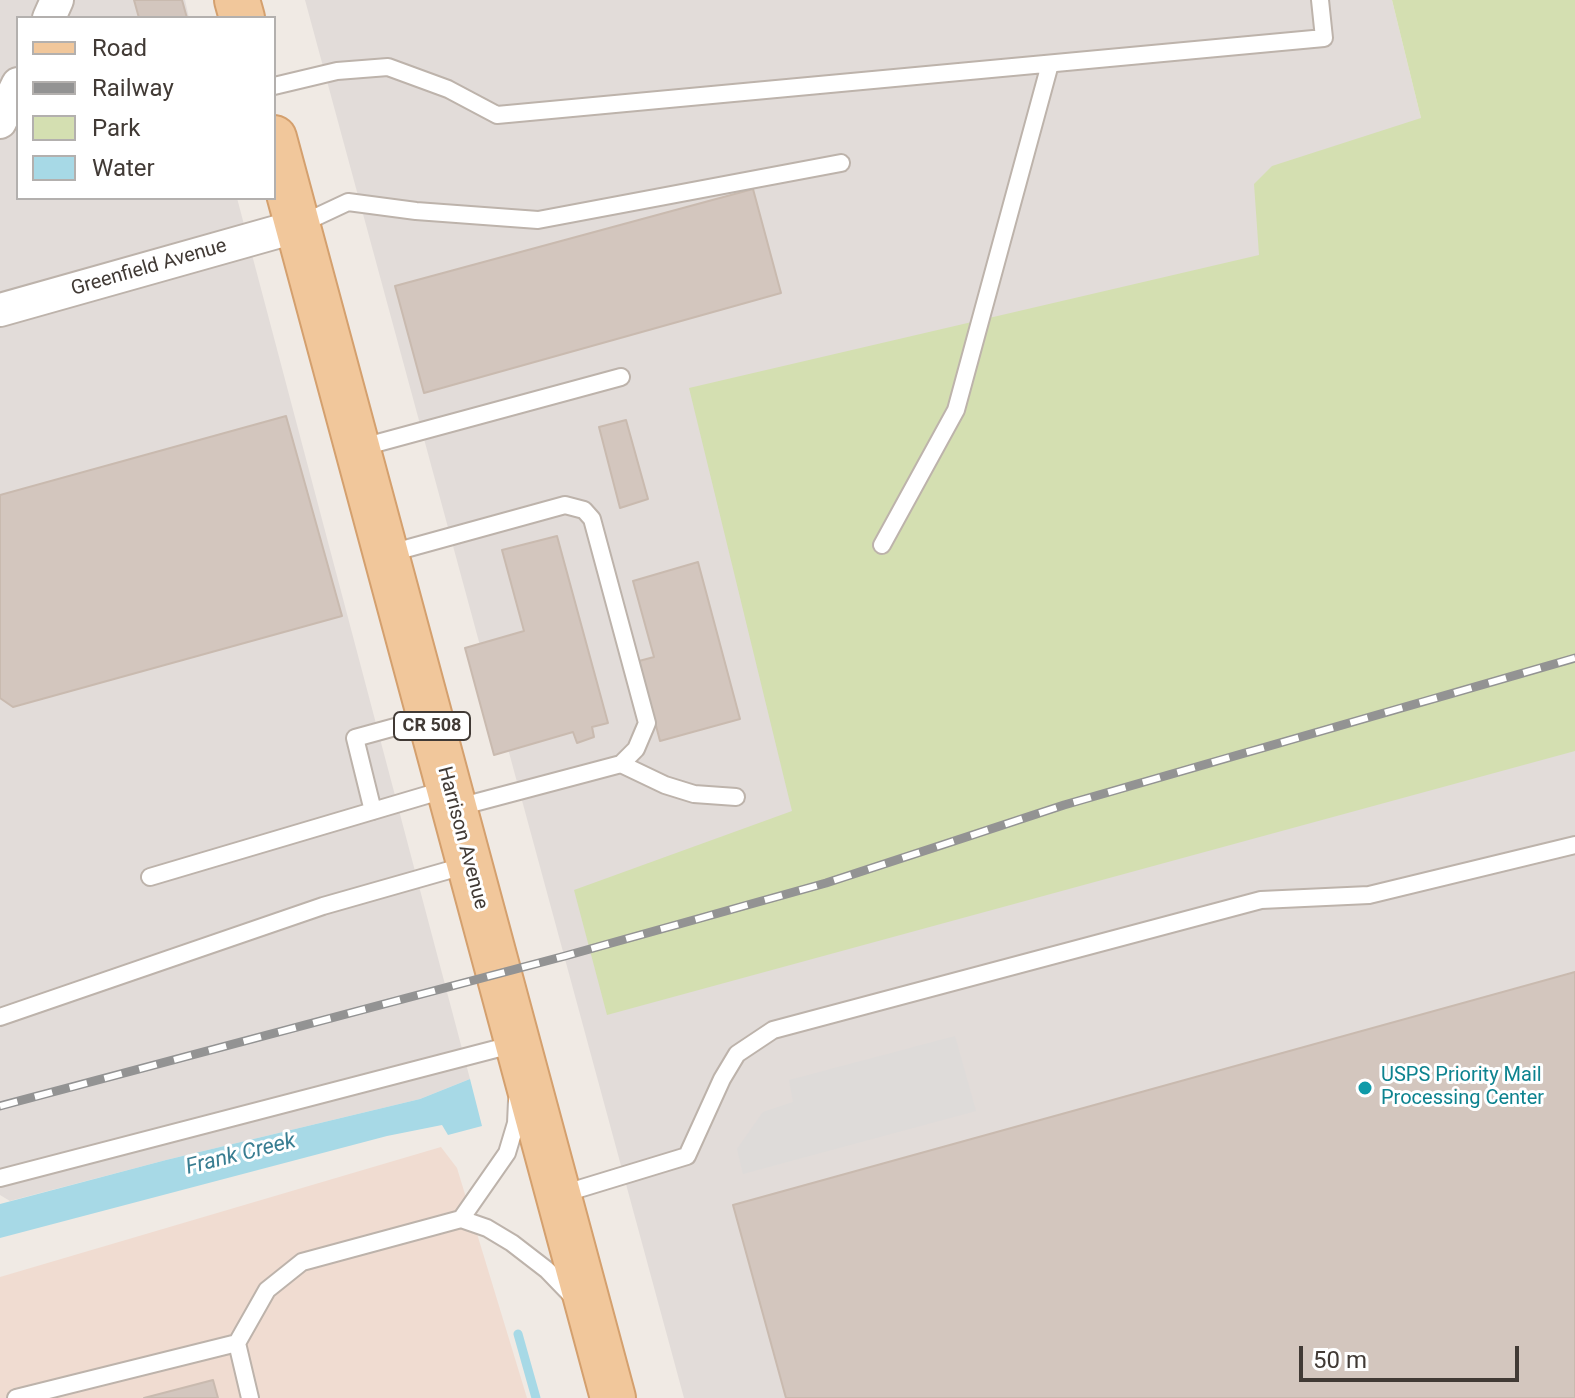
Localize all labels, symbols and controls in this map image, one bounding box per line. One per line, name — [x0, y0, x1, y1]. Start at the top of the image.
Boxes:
legend — [16, 16, 276, 200]
text: Road — [92, 34, 147, 62]
text: Railway — [92, 74, 174, 102]
text: Park — [92, 114, 140, 142]
text: Water — [92, 154, 155, 182]
street label: Greenfield Avenue — [68, 234, 230, 302]
road number: CR 508 — [394, 712, 470, 740]
street label: Harrison Avenue — [431, 764, 493, 912]
place label: USPS Priority Mail Processing Center — [1381, 1064, 1544, 1111]
marker: USPS Priority Mail Processing Center — [1356, 1079, 1374, 1097]
water label: Frank Creek — [183, 1129, 299, 1181]
scale bar — [1303, 1330, 1523, 1380]
text: 50 m — [1313, 1346, 1367, 1374]

